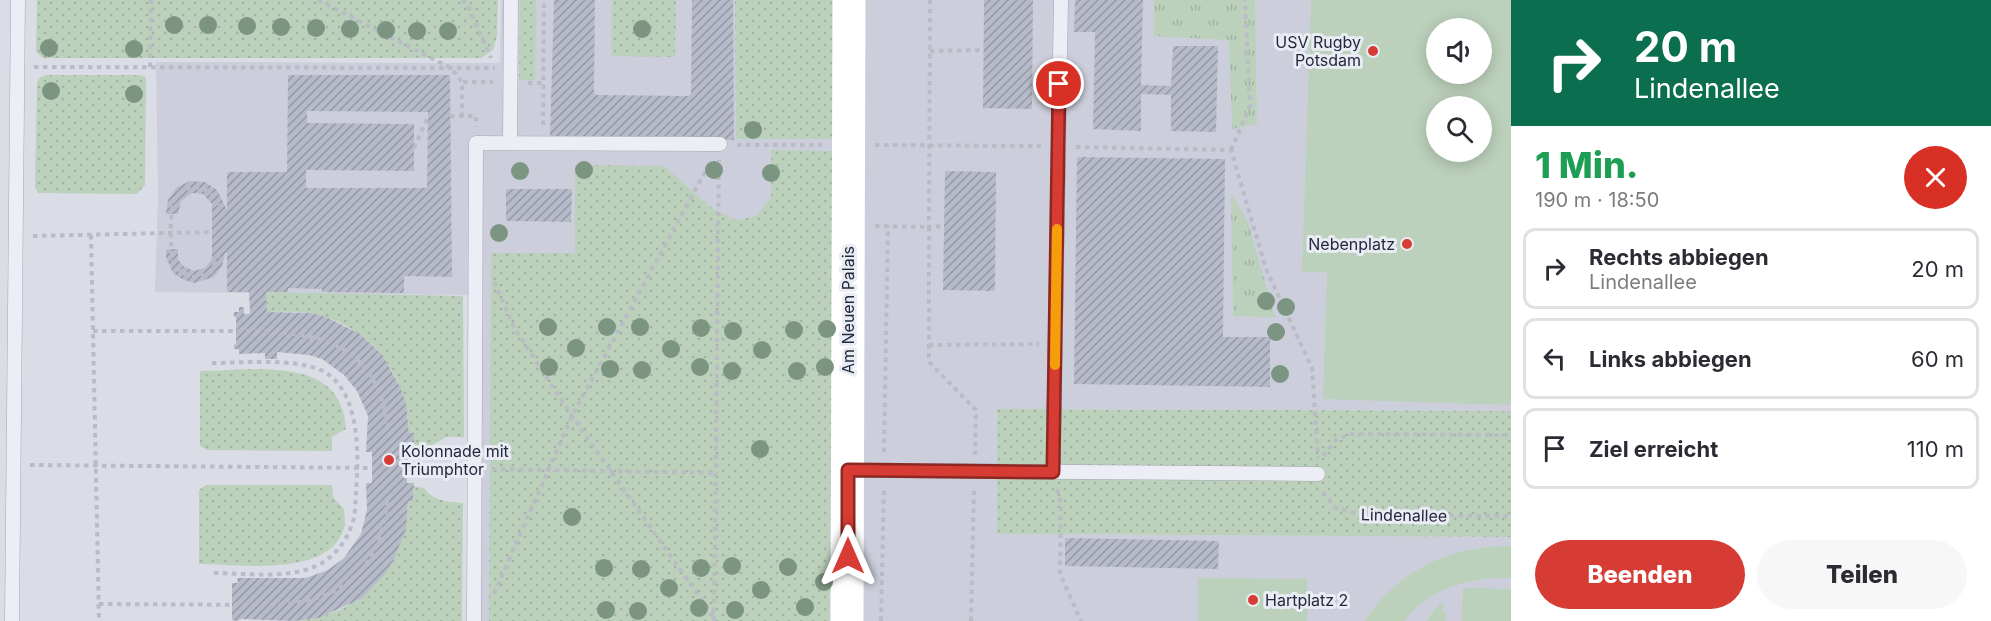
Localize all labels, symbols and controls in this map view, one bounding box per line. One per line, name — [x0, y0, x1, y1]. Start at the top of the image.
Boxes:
map controls — [1426, 18, 1492, 162]
button: sound — [1426, 18, 1492, 84]
text: 20 m — [1634, 21, 1737, 72]
icon: right — [1535, 24, 1613, 102]
place label: USV Rugby Potsdam — [1275, 32, 1361, 70]
marker: USV Rugby Potsdam — [1366, 44, 1380, 58]
pin — [1033, 58, 1084, 109]
icon: arrive — [1042, 67, 1075, 100]
text: Lindenallee — [1634, 72, 1780, 105]
button: search — [1426, 96, 1492, 162]
text: 1 Min. — [1535, 143, 1638, 187]
button: close — [1904, 146, 1967, 209]
text: 190 m · 18:50 — [1535, 188, 1659, 212]
place label: Nebenplatz — [1308, 234, 1395, 254]
marker: Nebenplatz — [1400, 237, 1414, 251]
text: Rechts abbiegen — [1589, 244, 1769, 270]
street label: Am Neuen Palais — [838, 246, 858, 374]
icon: right — [1538, 252, 1571, 285]
text: 20 m — [1911, 256, 1964, 282]
text: Lindenallee — [1589, 270, 1697, 294]
icon: left — [1538, 342, 1571, 375]
text: Links abbiegen — [1589, 346, 1752, 372]
text: 60 m — [1911, 346, 1964, 372]
icon: arrive — [1538, 432, 1571, 465]
text: Ziel erreicht — [1589, 436, 1718, 462]
text: 110 m — [1907, 436, 1964, 462]
place label: Kolonnade mit Triumphtor — [401, 441, 509, 479]
marker: Kolonnade mit Triumphtor — [382, 453, 396, 467]
street label: Lindenallee — [1361, 504, 1447, 526]
position arrow — [816, 524, 880, 588]
button: Beenden — [1535, 540, 1745, 609]
button: Teilen — [1757, 540, 1967, 609]
place label: Hartplatz 2 — [1265, 590, 1348, 610]
marker: Hartplatz 2 — [1246, 593, 1260, 607]

